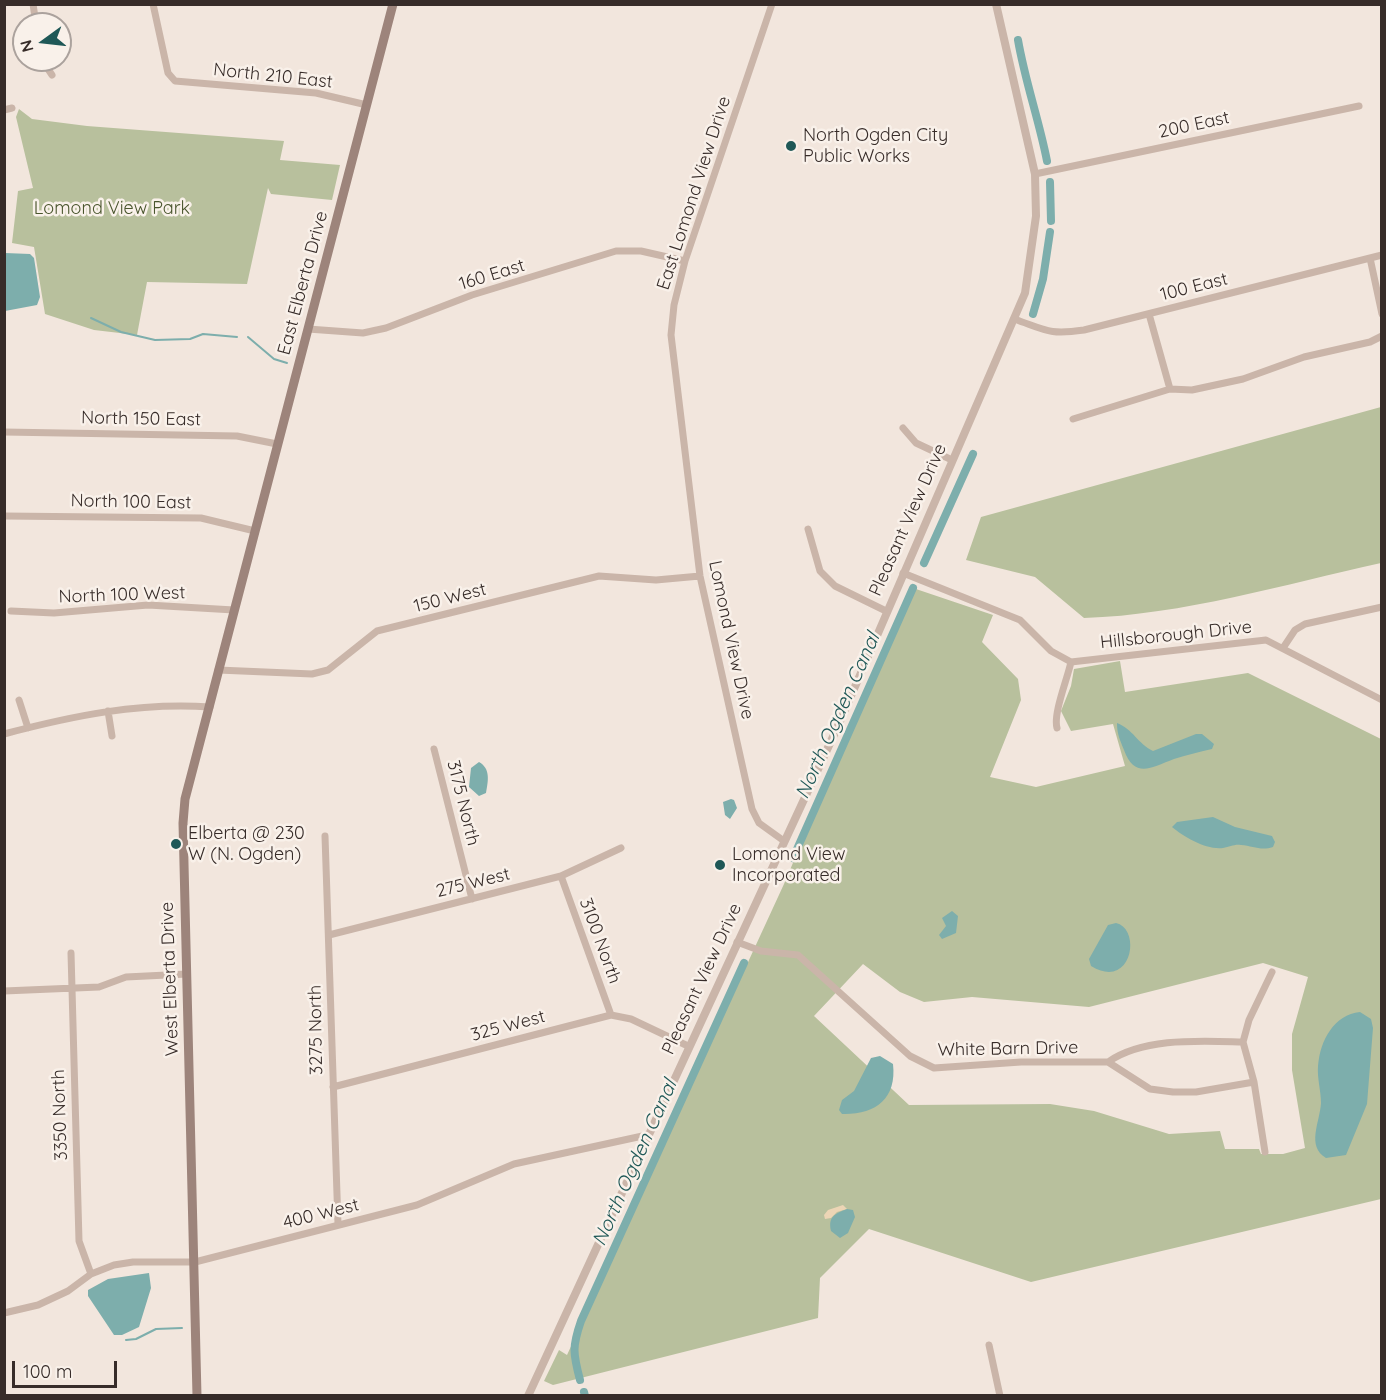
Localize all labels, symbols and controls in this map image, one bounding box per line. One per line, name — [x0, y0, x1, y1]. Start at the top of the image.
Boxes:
north arrow — [12, 12, 72, 72]
text: N — [15, 38, 38, 54]
street label: North 210 East — [212, 59, 334, 93]
street label: East Lomond View Drive — [652, 93, 736, 293]
street label: 200 East — [1157, 107, 1231, 143]
place label: North Ogden City Public Works — [803, 125, 948, 168]
marker: North Ogden City Public Works — [784, 139, 798, 153]
park label: Lomond View Park — [34, 198, 190, 220]
street label: East Elberta Drive — [273, 209, 333, 357]
street label: 160 East — [456, 255, 528, 295]
street label: 100 East — [1158, 268, 1230, 306]
street label: North 150 East — [81, 407, 201, 431]
street label: Pleasant View Drive — [865, 440, 951, 600]
street label: North 100 East — [70, 490, 192, 514]
street label: Lomond View Drive — [704, 559, 758, 721]
street label: 150 West — [412, 579, 488, 617]
street label: North 100 West — [58, 582, 186, 608]
street label: Hillsborough Drive — [1099, 616, 1253, 654]
water label: North Ogden Canal — [791, 629, 885, 803]
street label: 3175 North — [442, 758, 484, 848]
place label: Elberta @ 230 W (N. Ogden) — [188, 823, 305, 866]
marker: Elberta @ 230 W (N. Ogden) — [169, 837, 183, 851]
place label: Lomond View Incorporated — [732, 844, 845, 886]
marker: Lomond View Incorporated — [713, 858, 727, 872]
street label: 275 West — [434, 863, 512, 903]
street label: 3100 North — [575, 895, 625, 987]
street label: Pleasant View Drive — [657, 900, 747, 1058]
street label: West Elberta Drive — [157, 901, 183, 1057]
street label: 3275 North — [304, 985, 328, 1075]
street label: 325 West — [469, 1006, 547, 1046]
street label: White Barn Drive — [937, 1037, 1079, 1061]
street label: 3350 North — [48, 1069, 72, 1161]
water label: North Ogden Canal — [588, 1076, 682, 1250]
street label: 400 West — [281, 1194, 361, 1234]
scale bar — [15, 1349, 120, 1387]
text: 100 m — [23, 1360, 72, 1383]

